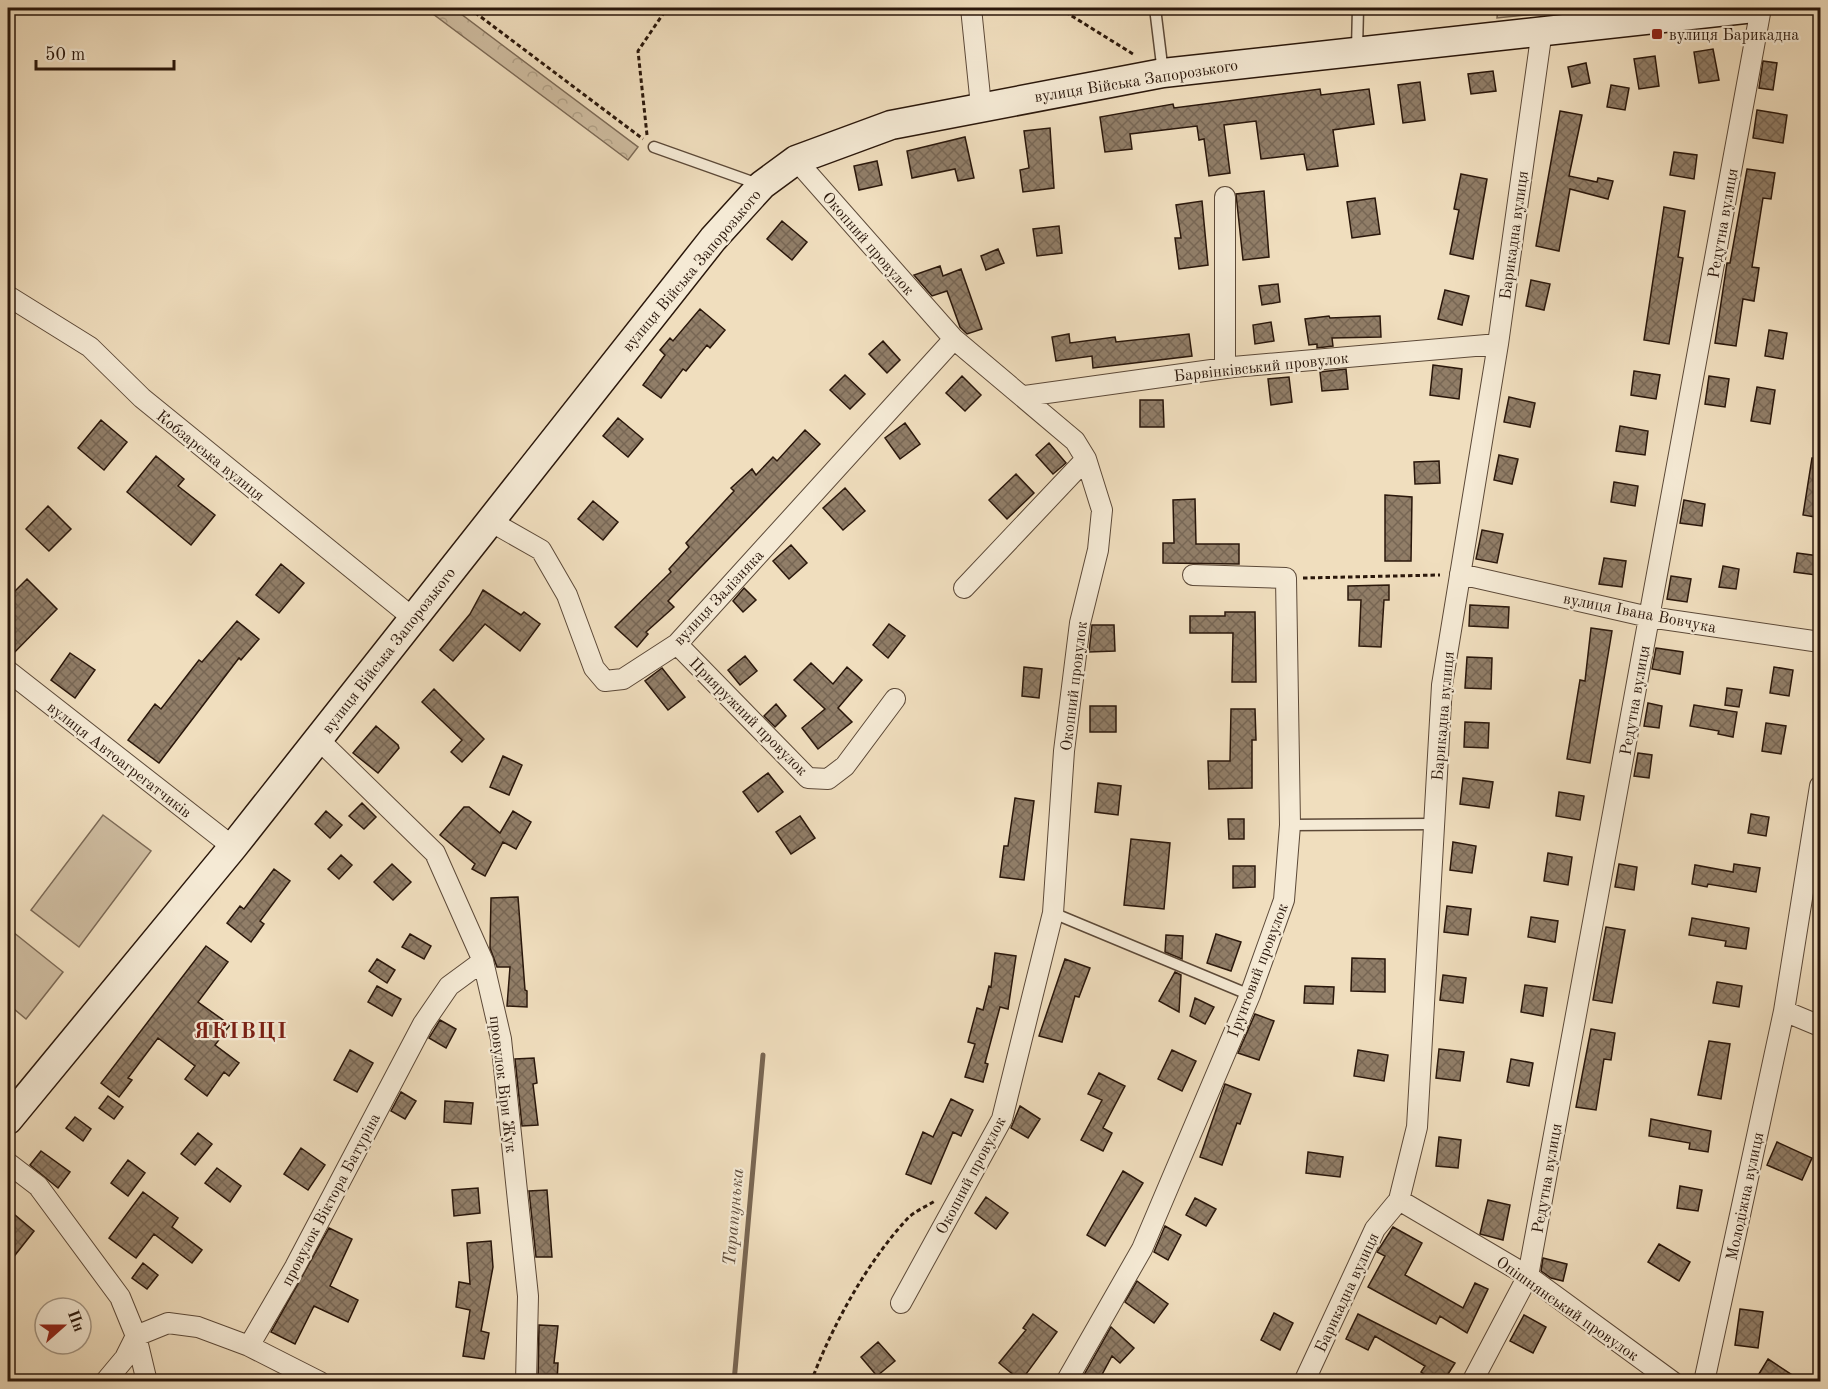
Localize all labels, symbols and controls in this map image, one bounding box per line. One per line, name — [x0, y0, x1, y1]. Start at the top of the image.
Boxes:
marker: вулиця Барикадна — [1650, 27, 1664, 41]
place label: вулиця Барикадна — [1669, 28, 1799, 44]
scale bar — [36, 33, 174, 71]
text: 50 m — [45, 46, 85, 64]
street label: вулиця Війська Запорозького — [1033, 58, 1239, 106]
street label: Редутна вулиця — [1706, 167, 1742, 280]
street label: Барикадна вулиця — [1498, 170, 1532, 301]
street label: вулиця Війська Запорозького — [620, 187, 765, 355]
street label: Окопний провулок — [819, 190, 916, 299]
street label: Барвінківський провулок — [1173, 351, 1350, 385]
street label: Кобзарська вулиця — [153, 408, 267, 505]
street label: вулиця Залізняка — [671, 548, 768, 649]
street label: вулиця Війська Запорозького — [320, 565, 459, 737]
street label: вулиця Івана Вовчука — [1562, 591, 1718, 637]
street label: Окопний провулок — [1059, 620, 1091, 752]
street label: Редутна вулиця — [1618, 644, 1654, 757]
street label: Барикадна вулиця — [1430, 651, 1458, 782]
street label: Прияружний провулок — [685, 655, 810, 780]
street label: вулиця Автоагрегатчиків — [44, 699, 194, 822]
street label: Ґрунтовий провулок — [1222, 900, 1292, 1040]
street label: провулок Віри Жук — [486, 1015, 518, 1154]
district label: ЯКІВЦІ — [194, 1021, 288, 1043]
street label: провулок Віктора Батуріна — [279, 1111, 384, 1289]
street label: Окопний провулок — [934, 1114, 1010, 1237]
street label: Редутна вулиця — [1530, 1122, 1566, 1235]
street label: Молодіжна вулиця — [1725, 1131, 1767, 1262]
water label: Тарапунька — [721, 1167, 747, 1267]
street label: Барикадна вулиця — [1313, 1231, 1383, 1355]
street label: Опішнянський провулок — [1493, 1254, 1641, 1365]
north arrow — [33, 1296, 93, 1356]
text: Пн — [64, 1308, 87, 1335]

